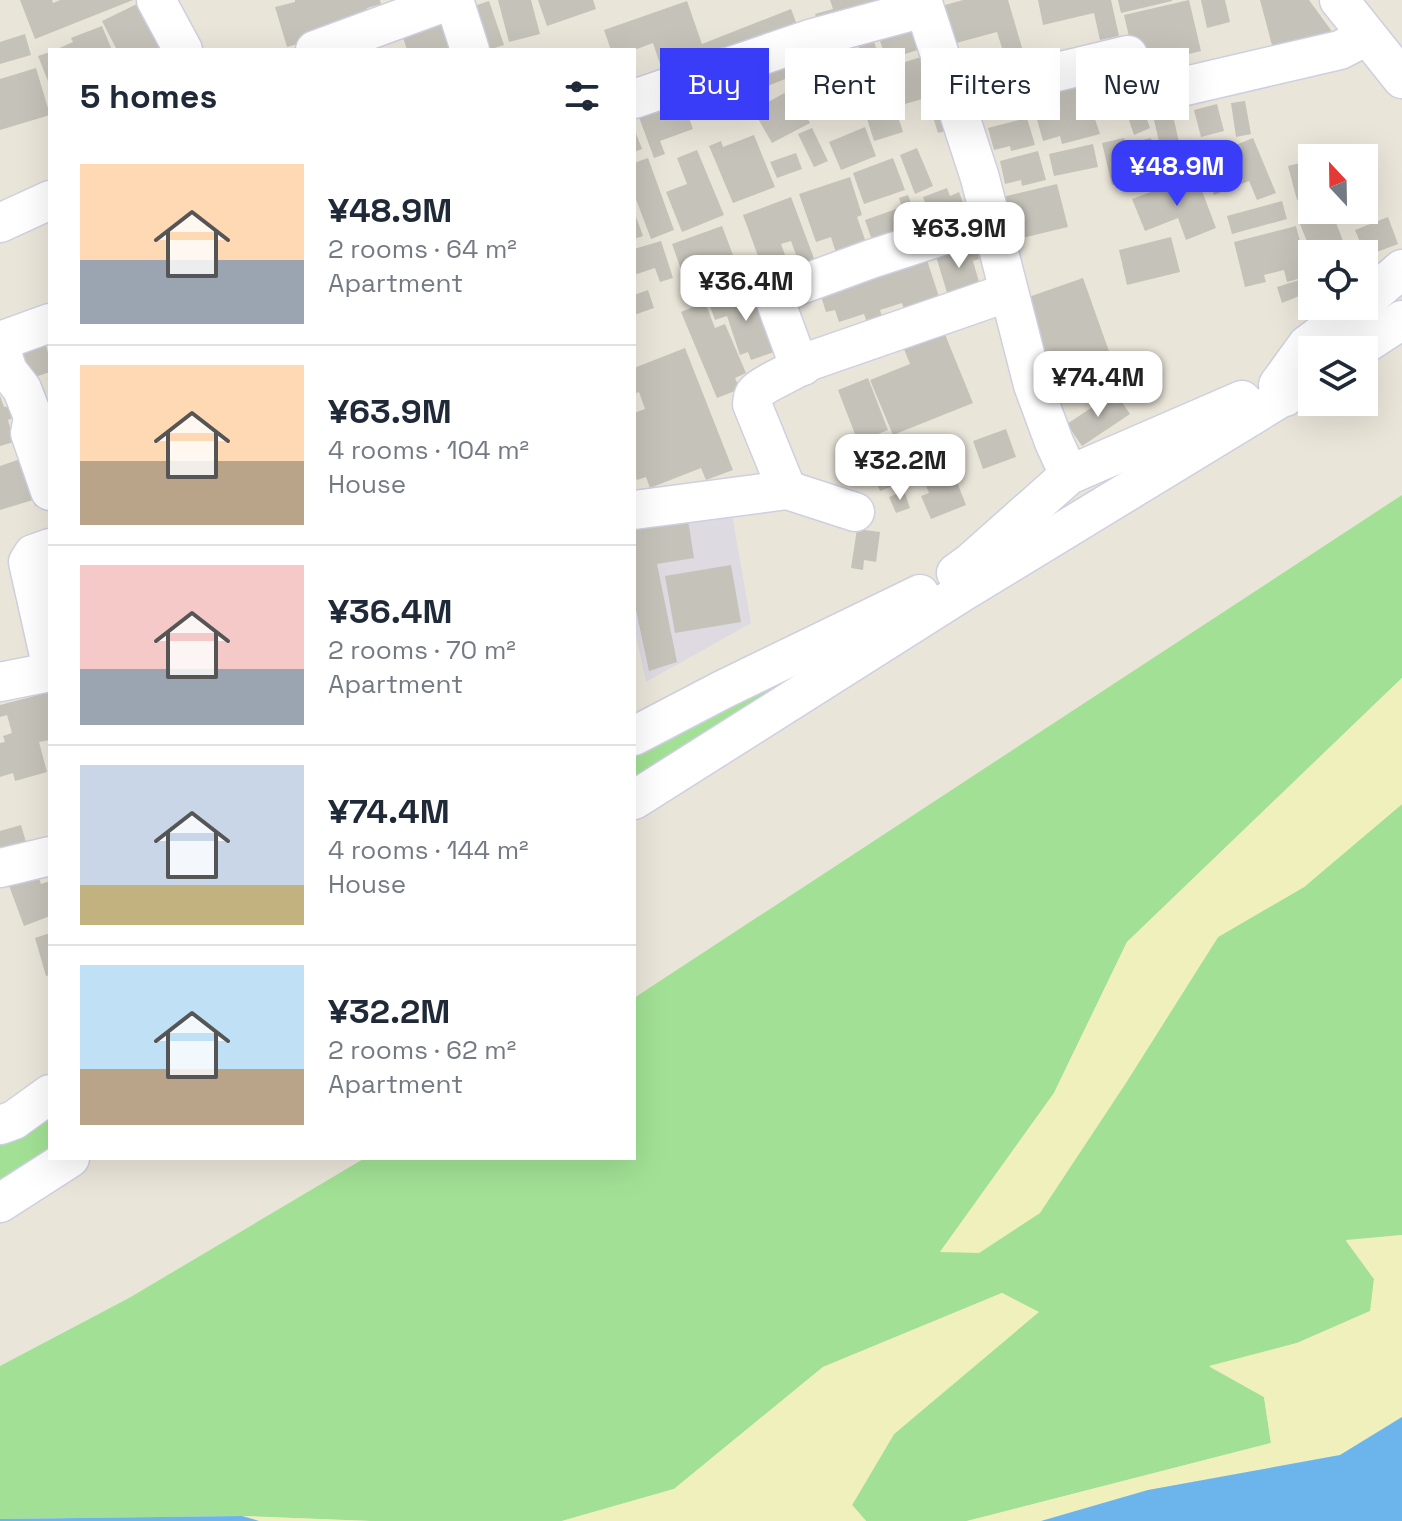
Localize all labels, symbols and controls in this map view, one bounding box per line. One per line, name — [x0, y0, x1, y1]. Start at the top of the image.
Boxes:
chip: Buy — [660, 48, 769, 120]
chip: Rent — [785, 48, 905, 120]
chip: Filters — [921, 48, 1060, 120]
chip: New — [1076, 48, 1189, 120]
icon: filters — [560, 74, 604, 118]
text: 5 homes — [80, 75, 217, 118]
pin: ¥48.9M — [1112, 140, 1242, 208]
north arrow — [1298, 144, 1378, 224]
map controls — [1298, 144, 1378, 416]
text: ¥48.9M — [1130, 149, 1224, 183]
text: ¥48.9M — [328, 189, 452, 232]
icon: home — [144, 196, 240, 292]
pin: ¥63.9M — [894, 202, 1024, 270]
text: ¥63.9M — [912, 211, 1006, 245]
text: 2 rooms · 64 m² — [328, 232, 517, 266]
button: locate — [1298, 240, 1378, 320]
pin: ¥36.4M — [681, 255, 811, 323]
text: ¥36.4M — [698, 264, 794, 298]
text: Apartment — [328, 266, 463, 300]
button: layers — [1298, 336, 1378, 416]
pin: ¥74.4M — [1033, 351, 1163, 419]
text: ¥74.4M — [1051, 360, 1145, 394]
text: ¥63.9M — [328, 390, 452, 433]
icon: home — [144, 397, 240, 493]
text: 4 rooms · 104 m² — [328, 433, 529, 467]
pin: ¥32.2M — [835, 434, 965, 502]
text: ¥32.2M — [853, 443, 947, 477]
text: House — [328, 467, 406, 501]
text: ¥36.4M — [328, 590, 452, 633]
icon: home — [144, 597, 240, 693]
text: 2 rooms · 70 m² — [328, 633, 516, 667]
text: Apartment — [328, 667, 463, 701]
text: ¥74.4M — [328, 790, 450, 833]
icon: home — [144, 797, 240, 893]
text: 4 rooms · 144 m² — [328, 833, 529, 867]
text: House — [328, 867, 406, 901]
text: ¥32.2M — [328, 990, 450, 1033]
icon: home — [144, 997, 240, 1093]
text: 2 rooms · 62 m² — [328, 1033, 516, 1067]
text: Apartment — [328, 1067, 463, 1101]

